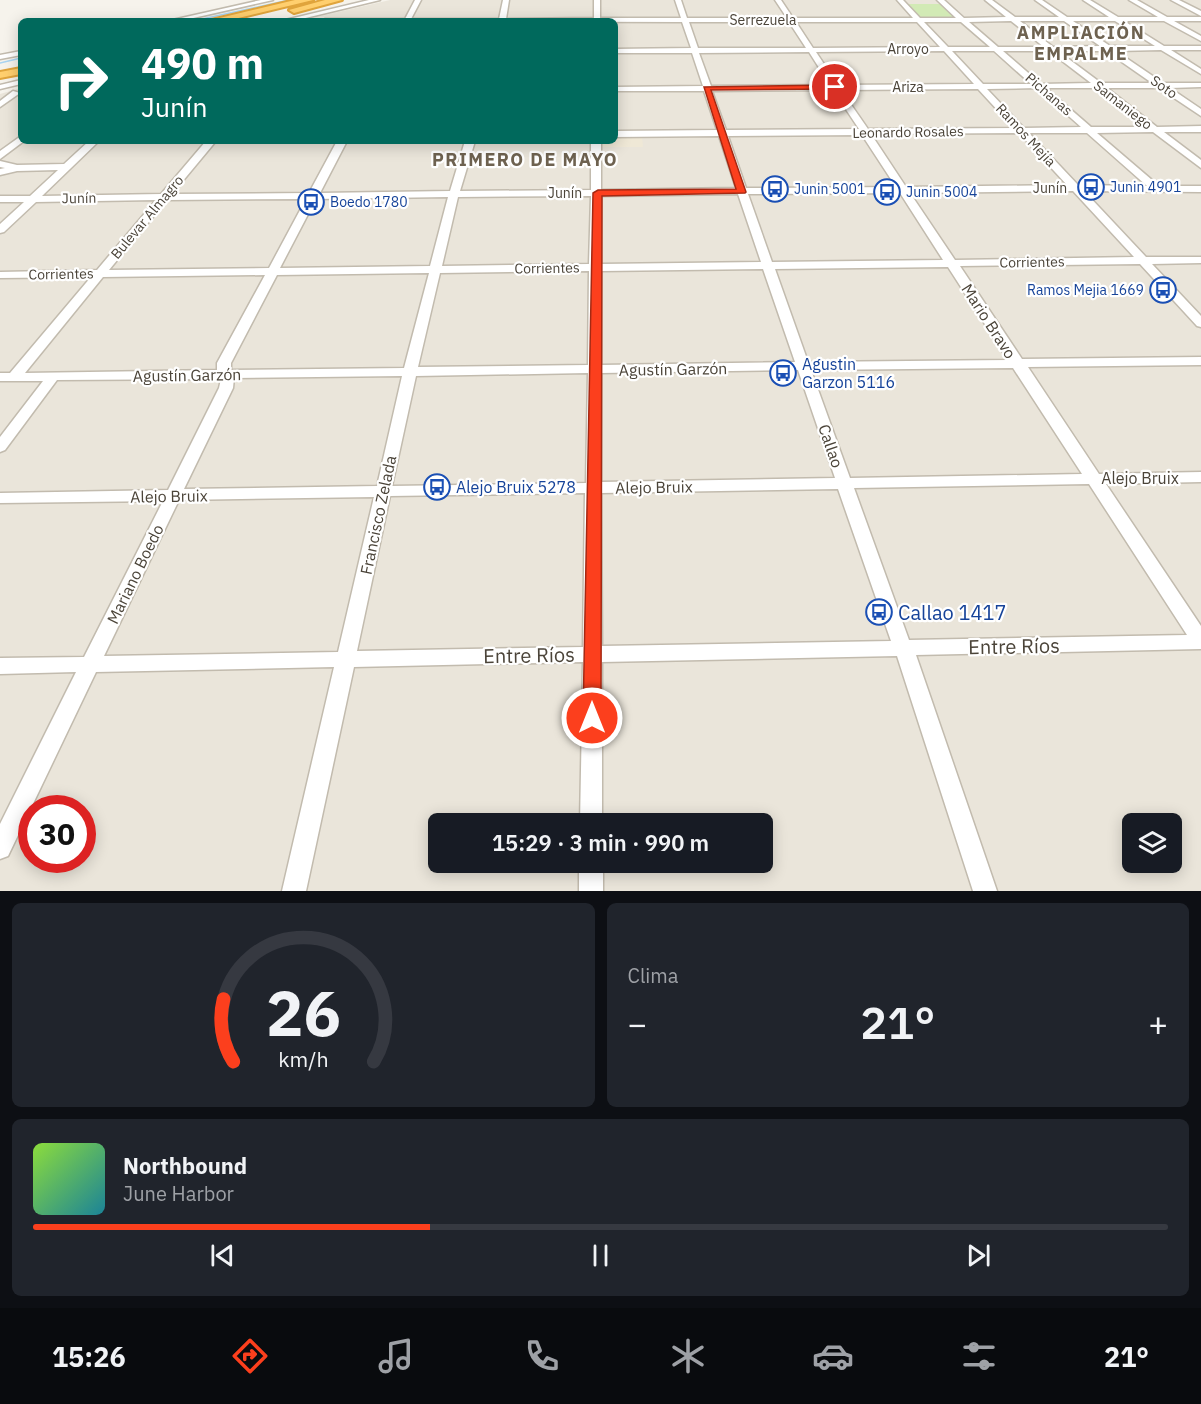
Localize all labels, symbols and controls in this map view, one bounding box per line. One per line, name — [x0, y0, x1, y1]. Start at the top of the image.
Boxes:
street label: Serrezuela — [729, 11, 797, 29]
district label: AMPLIACIÓN EMPALME — [1017, 21, 1145, 65]
text: 490 m — [141, 36, 264, 91]
street label: Arroyo — [887, 40, 929, 58]
icon: right — [42, 42, 120, 120]
pin — [809, 61, 860, 112]
street label: Pichanas — [1022, 69, 1076, 120]
icon: arrive — [818, 70, 851, 103]
street label: Soto — [1147, 71, 1181, 103]
street label: Samaniego — [1090, 76, 1156, 134]
street label: Ariza — [892, 78, 924, 96]
text: Junín — [141, 89, 208, 124]
street label: Ramos Mejía — [992, 100, 1060, 171]
street label: Leonardo Rosales — [852, 122, 964, 142]
district label: PRIMERO DE MAYO — [432, 148, 618, 171]
street label: Bulevar Almagro — [107, 171, 187, 263]
bus stop icon: Junin 4901 — [1076, 172, 1106, 202]
bus stop icon: Junin 5001 — [760, 174, 790, 204]
bus stop icon: Junin 5004 — [872, 177, 902, 207]
place label: Junin 4901 — [1110, 178, 1181, 196]
street label: Junín — [1033, 179, 1067, 197]
place label: Junin 5001 — [794, 180, 865, 198]
place label: Junin 5004 — [906, 183, 977, 201]
street label: Junín — [548, 184, 582, 202]
bus stop icon: Boedo 1780 — [296, 187, 326, 217]
street label: Junín — [62, 189, 96, 207]
place label: Boedo 1780 — [330, 193, 408, 211]
street label: Corrientes — [999, 252, 1065, 272]
street label: Corrientes — [514, 258, 580, 278]
street label: Corrientes — [28, 264, 94, 284]
bus stop icon: Ramos Mejia 1669 — [1148, 275, 1178, 305]
street label: Mario Bravo — [957, 280, 1021, 362]
place label: Ramos Mejia 1669 — [1027, 281, 1144, 299]
place label: Agustin Garzon 5116 — [802, 354, 895, 392]
street label: Agustín Garzón — [618, 358, 728, 380]
bus stop icon: Agustin Garzon 5116 — [768, 358, 798, 388]
street label: Agustín Garzón — [132, 364, 242, 386]
street label: Callao — [814, 422, 848, 470]
street label: Francisco Zelada — [356, 453, 400, 576]
street label: Alejo Bruix — [1101, 468, 1179, 488]
bus stop icon: Alejo Bruix 5278 — [422, 472, 452, 502]
street label: Alejo Bruix — [615, 476, 693, 498]
place label: Alejo Bruix 5278 — [456, 477, 576, 497]
street label: Alejo Bruix — [130, 485, 208, 507]
street label: Mariano Boedo — [102, 521, 168, 627]
bus stop icon: Callao 1417 — [864, 597, 894, 627]
place label: Callao 1417 — [898, 599, 1006, 626]
street label: Entre Ríos — [968, 632, 1060, 660]
street label: Entre Ríos — [483, 641, 575, 669]
position arrow — [560, 686, 624, 750]
speed limit sign: 30 — [18, 795, 96, 873]
map controls — [1122, 813, 1182, 873]
button: layers — [1122, 813, 1182, 873]
text: 15:29 · 3 min · 990 m — [492, 828, 709, 857]
text: Clima — [628, 962, 679, 989]
text: 26 — [266, 972, 341, 1053]
text: 21° — [860, 993, 935, 1051]
text: − — [628, 1002, 647, 1045]
text: + — [1148, 1002, 1168, 1045]
text: km/h — [278, 1045, 328, 1073]
text: Northbound — [123, 1151, 247, 1180]
text: June Harbor — [123, 1180, 234, 1207]
icon: previous — [206, 1239, 239, 1272]
icon: pause — [584, 1239, 617, 1272]
icon: next — [962, 1239, 995, 1272]
icon: directions — [229, 1335, 271, 1377]
icon: music — [375, 1335, 417, 1377]
icon: phone — [521, 1335, 563, 1377]
icon: climate — [667, 1335, 709, 1377]
icon: car — [812, 1335, 854, 1377]
icon: filters — [958, 1335, 1000, 1377]
text: 15:26 — [52, 1339, 126, 1374]
text: 21° — [1104, 1339, 1149, 1374]

